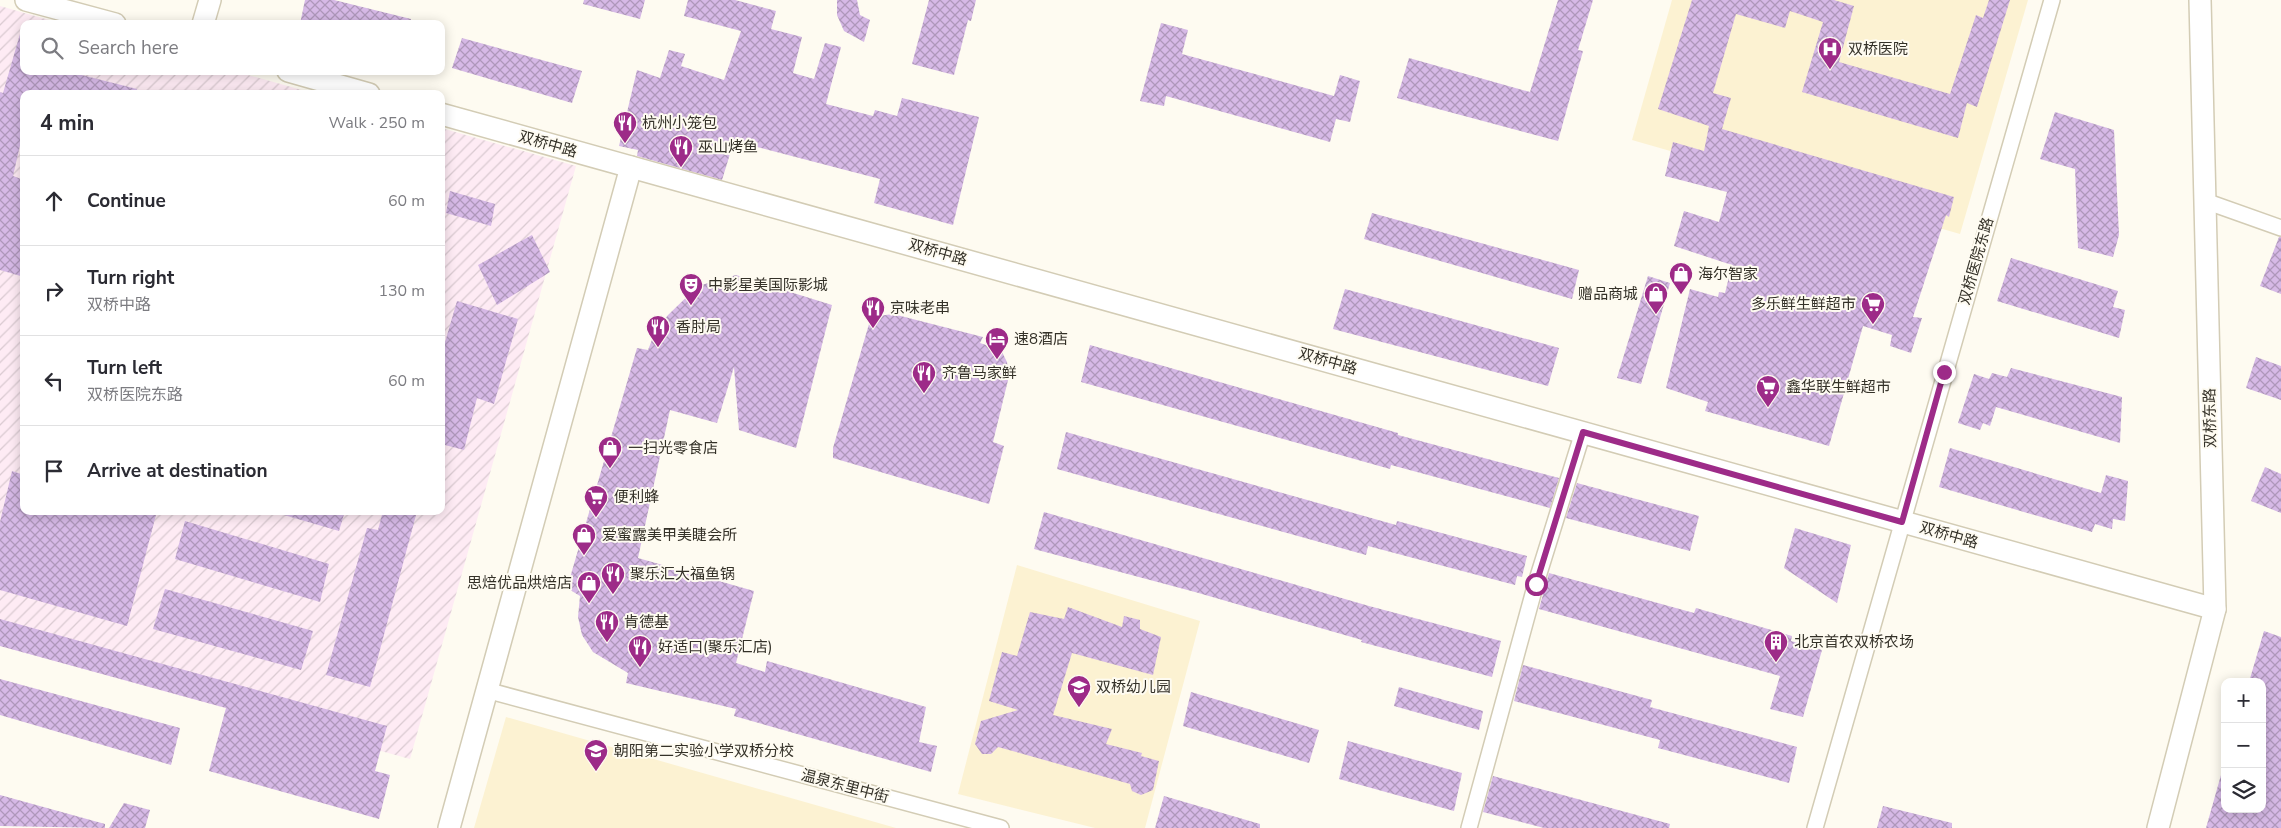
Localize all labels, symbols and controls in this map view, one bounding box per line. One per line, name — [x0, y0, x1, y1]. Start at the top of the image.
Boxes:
search box — [20, 20, 445, 75]
icon: search — [38, 34, 66, 62]
text: Search here — [78, 35, 179, 61]
hospital icon: 双桥医院 — [1817, 36, 1843, 70]
place label: 双桥医院 — [1848, 39, 1908, 59]
text: 4 min — [40, 109, 94, 137]
restaurant icon: 杭州小笼包 — [612, 110, 638, 144]
text: Walk · 250 m — [329, 112, 425, 134]
place label: 杭州小笼包 — [642, 113, 717, 133]
street label: 双桥中路 — [516, 126, 580, 162]
restaurant icon: 巫山烤鱼 — [668, 134, 694, 168]
place label: 巫山烤鱼 — [698, 137, 758, 157]
icon: ahead — [40, 187, 68, 215]
text: Continue — [87, 188, 166, 214]
text: 60 m — [388, 190, 425, 212]
street label: 双桥医院东路 — [1954, 215, 1998, 307]
street label: 双桥中路 — [906, 234, 970, 270]
shop icon: 海尔智家 — [1668, 261, 1694, 295]
place label: 海尔智家 — [1698, 264, 1758, 284]
text: Turn right — [87, 265, 174, 291]
theatre icon: 中影星美国际影城 — [678, 272, 704, 306]
place label: 中影星美国际影城 — [708, 275, 828, 295]
icon: right — [40, 277, 68, 305]
text: 130 m — [378, 280, 425, 302]
shop icon: 赠品商城 — [1643, 281, 1669, 315]
place label: 赠品商城 — [1578, 284, 1638, 304]
supermarket icon: 多乐鲜生鲜超市 — [1860, 291, 1886, 325]
text: 双桥中路 — [87, 294, 151, 316]
place label: 多乐鲜生鲜超市 — [1751, 294, 1856, 314]
restaurant icon: 京味老串 — [860, 295, 886, 329]
place label: 京味老串 — [890, 298, 950, 318]
restaurant icon: 香肘局 — [645, 314, 671, 348]
place label: 香肘局 — [676, 317, 721, 337]
hotel icon: 速8酒店 — [984, 326, 1010, 360]
place label: 速8酒店 — [1014, 329, 1068, 349]
street label: 双桥中路 — [1296, 343, 1360, 379]
text: Turn left — [87, 355, 162, 381]
restaurant icon: 齐鲁马家鲜 — [911, 360, 937, 394]
route end — [1933, 361, 1956, 384]
place label: 齐鲁马家鲜 — [942, 363, 1017, 383]
icon: left — [40, 367, 68, 395]
text: 60 m — [388, 370, 425, 392]
supermarket icon: 鑫华联生鲜超市 — [1755, 374, 1781, 408]
place label: 鑫华联生鲜超市 — [1786, 377, 1891, 397]
text: 双桥医院东路 — [87, 384, 183, 406]
street label: 双桥东路 — [2199, 388, 2221, 448]
shop icon: 一扫光零食店 — [597, 435, 623, 469]
place label: 一扫光零食店 — [628, 438, 718, 458]
icon: arrive — [40, 457, 68, 485]
text: Arrive at destination — [87, 458, 268, 484]
supermarket icon: 便利蜂 — [583, 484, 609, 518]
place label: 便利蜂 — [614, 487, 659, 507]
street label: 双桥中路 — [1917, 517, 1981, 553]
shop icon: 爱蜜露美甲美睫会所 — [571, 522, 597, 556]
place label: 爱蜜露美甲美睫会所 — [602, 525, 737, 545]
restaurant icon: 聚乐汇大福鱼锅 — [600, 561, 626, 595]
place label: 聚乐汇大福鱼锅 — [630, 564, 735, 584]
shop icon: 思焙优品烘焙店 — [576, 570, 602, 604]
place label: 思焙优品烘焙店 — [467, 573, 572, 593]
route start — [1525, 573, 1548, 596]
restaurant icon: 肯德基 — [594, 609, 620, 643]
place label: 肯德基 — [624, 612, 669, 632]
building icon: 北京首农双桥农场 — [1763, 629, 1789, 663]
place label: 北京首农双桥农场 — [1794, 632, 1914, 652]
restaurant icon: 好适口(聚乐汇店) — [627, 634, 653, 668]
place label: 好适口(聚乐汇店) — [658, 637, 773, 657]
school or university icon: 双桥幼儿园 — [1066, 674, 1092, 708]
place label: 双桥幼儿园 — [1096, 677, 1171, 697]
map controls — [2221, 678, 2266, 813]
button: + — [2221, 678, 2266, 723]
button: − — [2221, 723, 2266, 768]
school or university icon: 朝阳第二实验小学双桥分校 — [583, 738, 609, 772]
place label: 朝阳第二实验小学双桥分校 — [614, 741, 794, 761]
street label: 温泉东里中街 — [799, 765, 891, 807]
button: layers — [2221, 768, 2266, 813]

